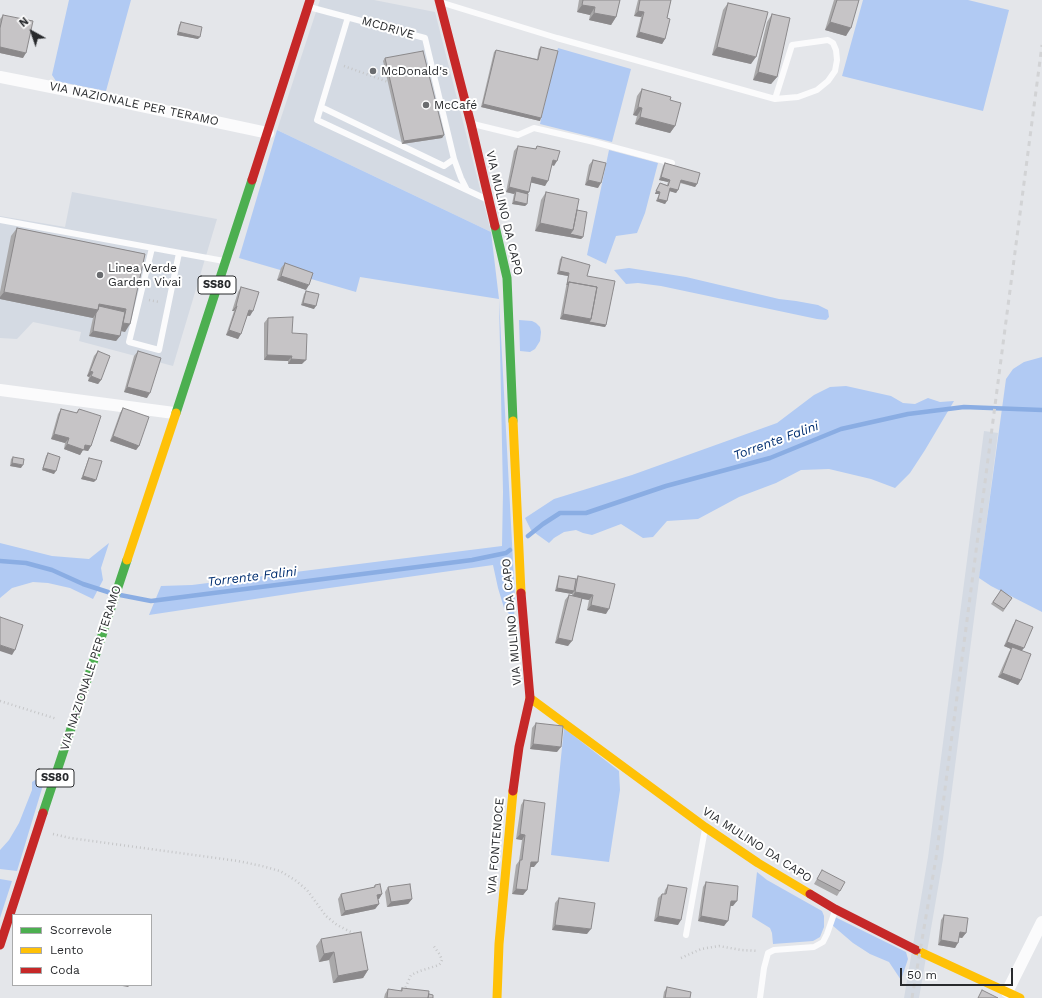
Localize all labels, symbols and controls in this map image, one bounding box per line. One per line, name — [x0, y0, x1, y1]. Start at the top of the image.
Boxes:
north arrow — [12, 12, 52, 52]
street label: MCDRIVE — [360, 14, 416, 42]
text: N — [17, 15, 31, 30]
place label: McDonald's — [381, 64, 448, 78]
marker: McDonald's — [368, 66, 378, 76]
street label: VIA NAZIONALE PER TERAMO — [48, 79, 220, 129]
place label: McCafé — [434, 98, 477, 112]
marker: McCafé — [421, 100, 431, 110]
street label: VIA MULINO DA CAPO — [483, 149, 525, 277]
place label: Linea Verde Garden Vivai — [108, 261, 181, 289]
marker: Linea Verde Garden Vivai — [95, 270, 105, 280]
road number: SS80 — [198, 276, 236, 294]
water label: Torrente Falini — [731, 418, 821, 464]
street label: VIA MULINO DA CAPO — [499, 558, 525, 686]
water label: Torrente Falini — [207, 564, 297, 590]
street label: VIA NAZIONALE PER TERAMO — [57, 584, 125, 752]
road number: SS80 — [36, 769, 74, 787]
street label: VIA FONTENOCE — [485, 797, 507, 895]
street label: VIA MULINO DA CAPO — [700, 804, 814, 886]
legend — [12, 914, 152, 986]
text: Scorrevole — [50, 923, 112, 937]
text: Lento — [50, 943, 84, 957]
scale bar — [902, 960, 1015, 986]
text: Coda — [50, 963, 80, 977]
text: 50 m — [907, 968, 937, 982]

